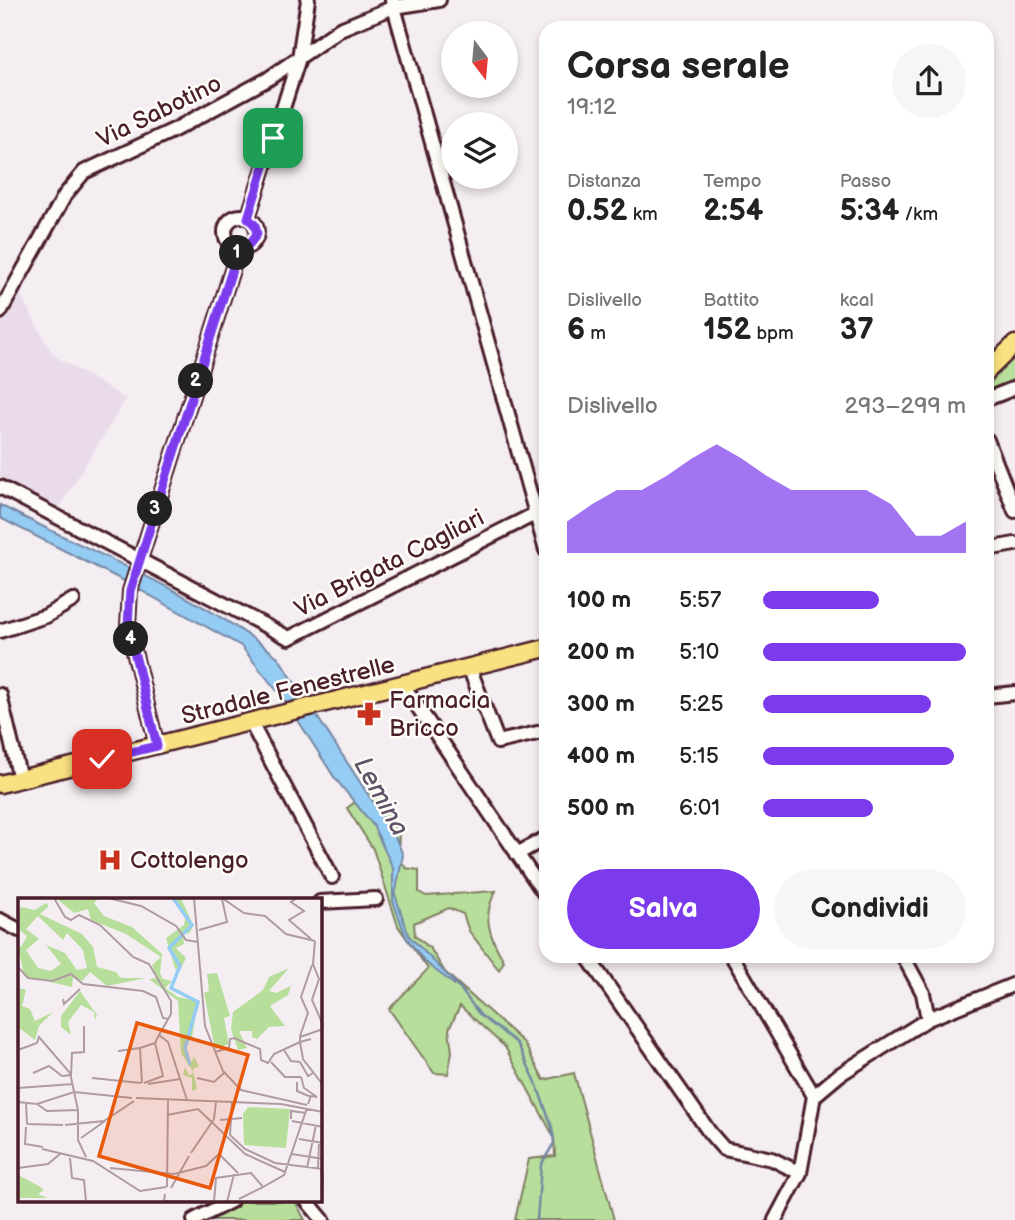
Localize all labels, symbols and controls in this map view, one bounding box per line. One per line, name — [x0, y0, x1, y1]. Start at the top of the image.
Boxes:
north arrow — [441, 21, 518, 98]
map controls — [441, 21, 518, 189]
text: Corsa serale — [567, 44, 790, 89]
button: share — [892, 44, 966, 118]
street label: Via Sabotino — [92, 69, 226, 154]
text: 19:12 — [567, 93, 616, 121]
pin — [243, 108, 303, 168]
button: layers — [441, 112, 518, 189]
icon: arrive — [254, 119, 292, 157]
text: Distanza — [567, 170, 641, 193]
text: Tempo — [703, 170, 762, 193]
text: Passo — [840, 170, 891, 193]
text: 0.52 — [567, 193, 628, 229]
text: 2:54 — [703, 193, 763, 229]
text: 5:34 — [840, 193, 899, 229]
text: km — [628, 203, 658, 226]
text: /km — [899, 203, 938, 226]
pin: 1 — [219, 236, 254, 270]
text: 1 — [233, 241, 241, 264]
text: Dislivello — [567, 289, 642, 312]
text: Battito — [703, 289, 759, 312]
text: kcal — [840, 289, 874, 312]
text: 6 — [567, 312, 585, 348]
text: 152 — [703, 312, 751, 348]
text: 37 — [840, 312, 874, 348]
text: m — [585, 322, 606, 345]
text: bpm — [751, 322, 794, 345]
pin: 2 — [178, 364, 214, 398]
text: 2 — [190, 369, 201, 392]
text: Dislivello — [567, 392, 658, 420]
text: 293–299 m — [844, 392, 966, 420]
pin: 3 — [138, 491, 172, 526]
text: 3 — [149, 497, 160, 520]
street label: Via Brigata Cagliari — [290, 503, 489, 624]
text: 100 m — [567, 586, 631, 614]
text: 5:57 — [679, 586, 721, 614]
pin: 4 — [114, 622, 148, 656]
text: 4 — [125, 627, 136, 650]
text: 200 m — [567, 638, 635, 666]
text: 5:10 — [679, 638, 719, 666]
street label: Stradale Fenestrelle — [178, 650, 398, 731]
place label: Farmacia Bricco — [389, 686, 490, 743]
text: 300 m — [567, 690, 635, 718]
text: 5:25 — [679, 690, 724, 718]
pharmacy icon: Farmacia Bricco — [355, 700, 383, 728]
pin — [72, 729, 132, 789]
icon: check — [83, 740, 121, 778]
text: 400 m — [567, 742, 635, 770]
text: 5:15 — [679, 742, 719, 770]
water label: Lemina — [346, 752, 415, 842]
text: 500 m — [567, 794, 635, 822]
text: 6:01 — [679, 794, 720, 822]
hospital icon: Cottolengo — [96, 846, 124, 874]
place label: Cottolengo — [130, 846, 249, 875]
button: Salva — [567, 869, 760, 949]
button: Condividi — [774, 869, 966, 949]
inset map — [18, 898, 322, 1202]

